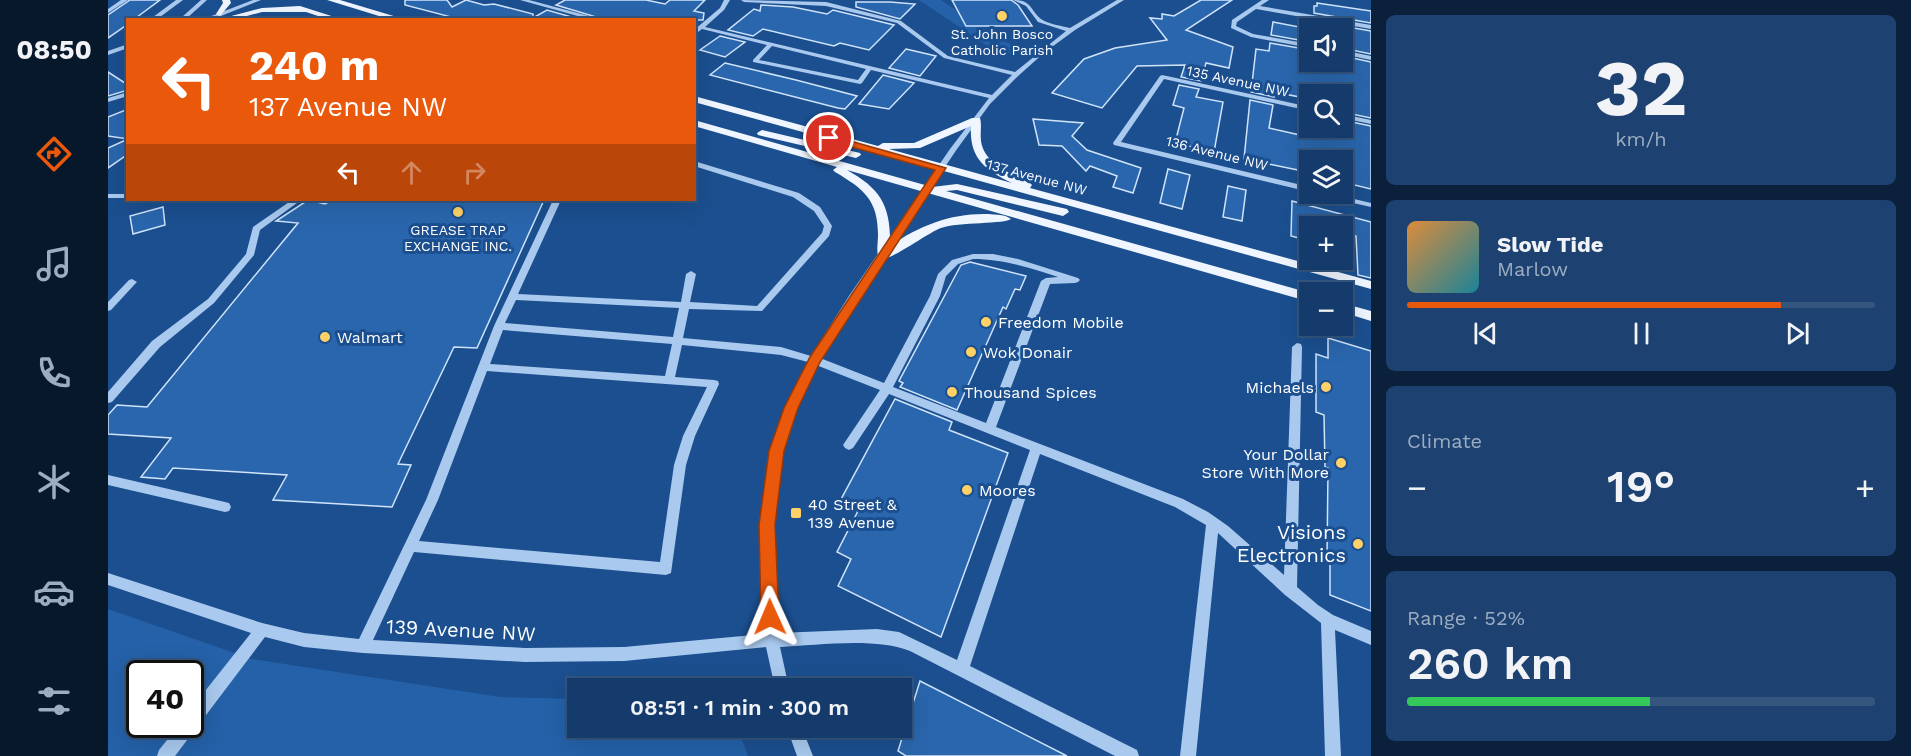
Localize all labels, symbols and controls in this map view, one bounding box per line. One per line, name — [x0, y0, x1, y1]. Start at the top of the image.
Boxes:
marker: St. John Bosco Catholic Parish — [995, 9, 1009, 23]
map controls — [1299, 18, 1353, 336]
button: sound — [1299, 18, 1353, 72]
place label: St. John Bosco Catholic Parish — [951, 26, 1053, 58]
text: 08:50 — [16, 34, 92, 66]
text: 240 m — [249, 41, 379, 90]
icon: left — [150, 42, 228, 120]
text: 32 — [1595, 42, 1687, 134]
street label: 135 Avenue NW — [1185, 62, 1291, 100]
button: search — [1299, 84, 1353, 138]
text: 137 Avenue NW — [249, 91, 447, 123]
pin — [803, 112, 854, 163]
icon: arrive — [812, 121, 845, 154]
text: km/h — [1615, 127, 1667, 151]
icon: directions — [33, 133, 75, 175]
street label: 136 Avenue NW — [1164, 133, 1270, 173]
button: layers — [1299, 150, 1353, 204]
icon: left — [332, 156, 365, 189]
icon: ahead — [395, 156, 428, 189]
icon: right — [458, 156, 491, 189]
street label: 137 Avenue NW — [985, 156, 1089, 198]
marker: GREASE TRAP EXCHANGE INC. — [451, 205, 465, 219]
button: + — [1299, 216, 1353, 270]
place label: GREASE TRAP EXCHANGE INC. — [404, 222, 512, 254]
text: Slow Tide — [1497, 232, 1604, 257]
icon: music — [33, 243, 75, 285]
text: Marlow — [1497, 257, 1568, 281]
button: − — [1299, 282, 1353, 336]
place label: Freedom Mobile — [998, 313, 1124, 332]
marker: Freedom Mobile — [979, 315, 993, 329]
icon: previous — [1469, 317, 1502, 350]
icon: pause — [1625, 317, 1658, 350]
icon: next — [1781, 317, 1814, 350]
place label: Walmart — [337, 328, 403, 347]
marker: Walmart — [318, 330, 332, 344]
place label: Wok Donair — [983, 343, 1073, 362]
marker: Wok Donair — [964, 345, 978, 359]
icon: phone — [33, 352, 75, 394]
place label: Michaels — [1246, 378, 1314, 397]
marker: Michaels — [1319, 380, 1333, 394]
place label: Thousand Spices — [964, 383, 1097, 402]
marker: Thousand Spices — [945, 385, 959, 399]
text: Climate — [1407, 429, 1482, 453]
place label: Your Dollar Store With More — [1202, 445, 1329, 482]
marker: Your Dollar Store With More — [1334, 456, 1348, 470]
text: 19° — [1607, 460, 1675, 513]
icon: climate — [33, 461, 75, 503]
text: − — [1407, 468, 1427, 507]
text: + — [1855, 468, 1875, 507]
place label: Moores — [979, 481, 1036, 500]
marker: Moores — [960, 483, 974, 497]
place label: 40 Street & 139 Avenue — [808, 495, 898, 532]
marker: 40 Street & 139 Avenue — [789, 506, 803, 520]
place label: Visions Electronics — [1237, 520, 1346, 567]
marker: Visions Electronics — [1351, 537, 1365, 551]
icon: car — [33, 571, 75, 613]
position arrow — [738, 585, 802, 649]
text: Range · 52% — [1407, 606, 1525, 630]
street label: 139 Avenue NW — [386, 614, 536, 646]
text: 260 km — [1407, 637, 1573, 690]
speed limit sign: 40 — [126, 660, 204, 738]
icon: filters — [33, 680, 75, 722]
text: 08:51 · 1 min · 300 m — [630, 695, 849, 720]

